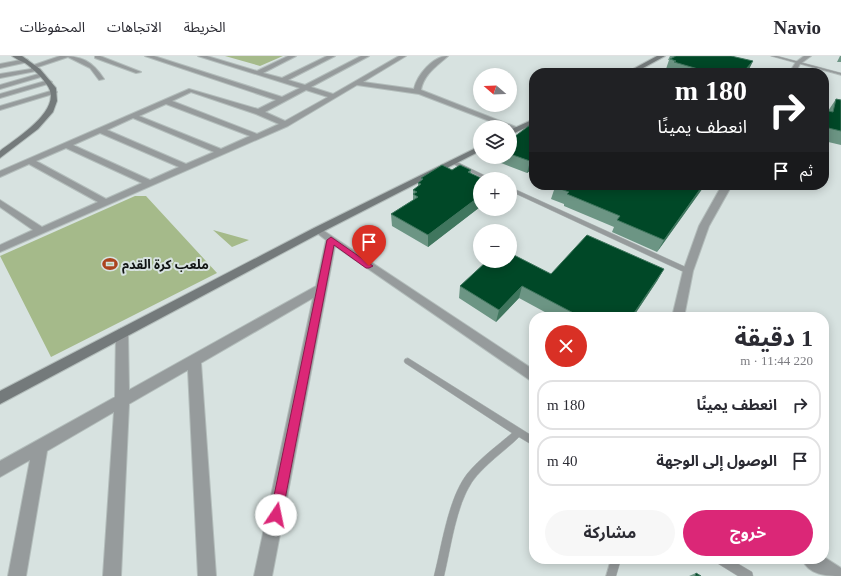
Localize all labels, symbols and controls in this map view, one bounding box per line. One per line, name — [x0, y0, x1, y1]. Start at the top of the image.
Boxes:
text: Navio — [774, 17, 821, 38]
text: المحفوظات — [20, 20, 85, 35]
text: الاتجاهات — [107, 20, 162, 35]
text: الخريطة — [184, 20, 226, 35]
north arrow — [473, 68, 517, 112]
map controls — [473, 68, 517, 268]
text: 180 m — [675, 75, 747, 106]
icon: right — [761, 84, 813, 136]
text: انعطف يمينًا — [658, 117, 747, 137]
button: layers — [473, 120, 517, 164]
icon: arrive — [770, 160, 792, 182]
text: ثم — [800, 163, 813, 179]
button: + — [473, 172, 517, 216]
button: − — [473, 224, 517, 268]
pin — [352, 225, 386, 266]
icon: arrive — [358, 231, 380, 253]
sports icon: ملعب كرة القدم — [101, 255, 119, 273]
place label: ملعب كرة القدم — [122, 257, 209, 274]
button: close — [545, 325, 587, 367]
text: 1 دقيقة — [735, 325, 813, 351]
text: 220 m · 11:44 — [740, 353, 813, 368]
icon: right — [789, 394, 811, 416]
text: 180 m — [547, 397, 585, 413]
text: انعطف يمينًا — [697, 397, 777, 413]
icon: arrive — [789, 450, 811, 472]
text: 40 m — [547, 453, 577, 469]
text: الوصول إلى الوجهة — [656, 453, 777, 469]
position arrow — [255, 494, 297, 536]
button: مشاركة — [545, 510, 675, 556]
button: خروج — [683, 510, 813, 556]

